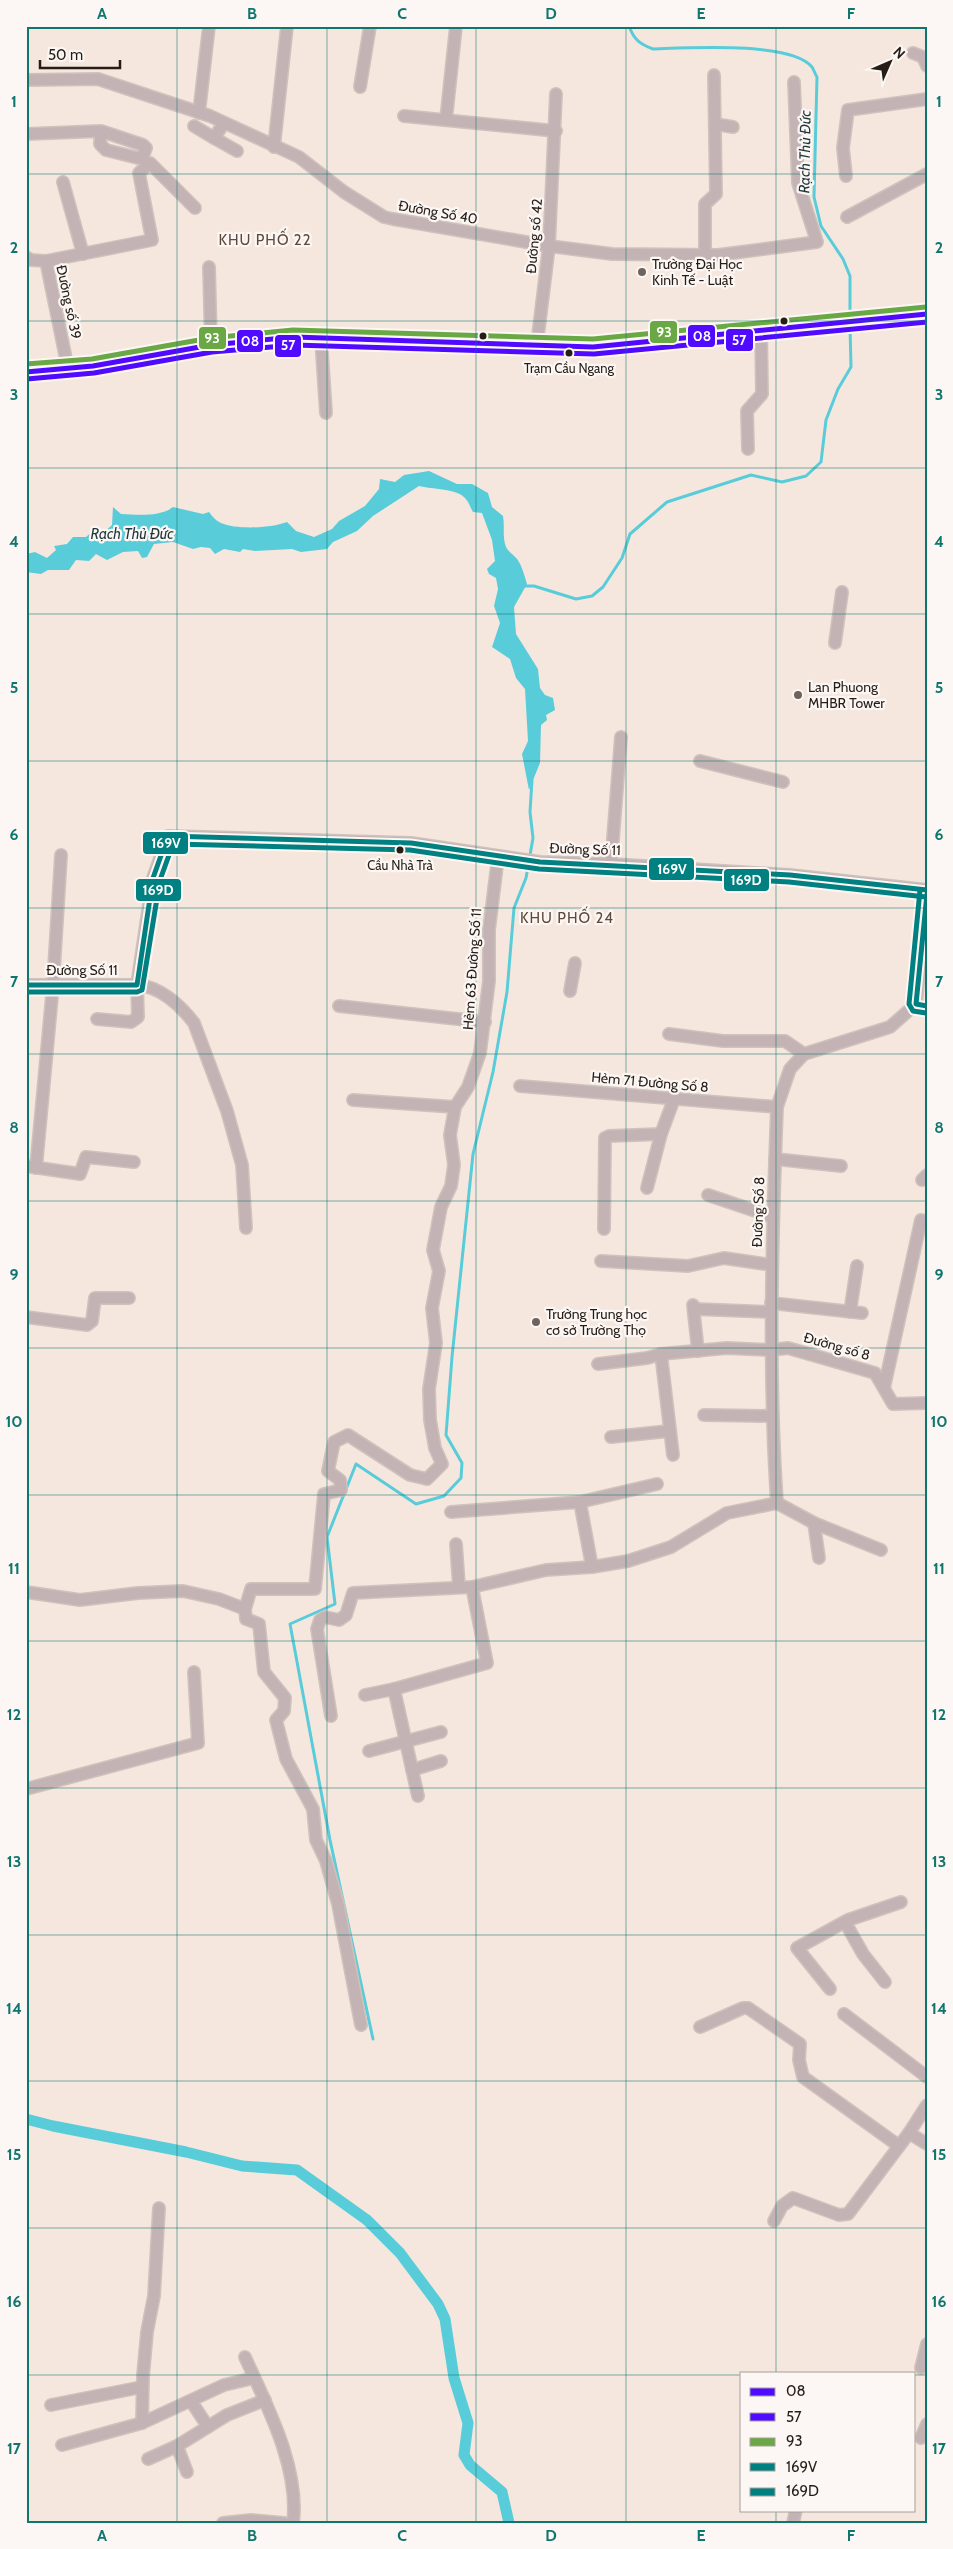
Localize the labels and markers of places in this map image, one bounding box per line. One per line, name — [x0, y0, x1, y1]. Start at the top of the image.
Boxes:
place label: Trường Đại Học Kinh Tế - Luật — [652, 255, 742, 289]
marker: Trường Đại Học Kinh Tế - Luật — [636, 266, 648, 278]
unlabelled marker — [779, 316, 789, 326]
unlabelled marker — [478, 331, 488, 341]
marker: Trạm Cầu Ngang — [564, 348, 574, 358]
place label: Trạm Cầu Ngang — [524, 360, 614, 376]
place label: Lan Phuong MHBR Tower — [808, 678, 885, 712]
marker: Lan Phuong MHBR Tower — [792, 689, 804, 701]
marker: Cầu Nhà Trà — [395, 845, 405, 855]
place label: Cầu Nhà Trà — [367, 857, 433, 873]
place label: Trường Trung học cơ sở Trường Thọ — [546, 1305, 647, 1339]
marker: Trường Trung học cơ sở Trường Thọ — [530, 1316, 542, 1328]

